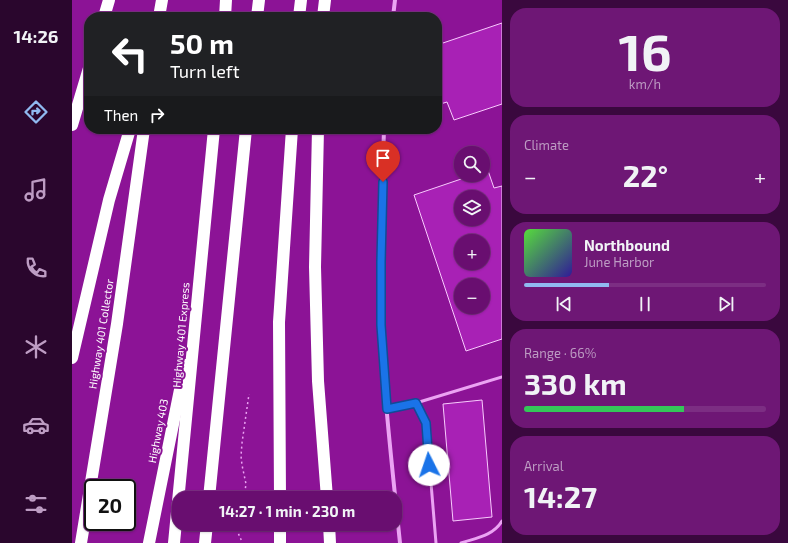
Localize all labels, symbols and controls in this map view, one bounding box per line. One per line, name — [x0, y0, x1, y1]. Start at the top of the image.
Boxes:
text: 16 — [618, 19, 672, 81]
text: 14:26 — [14, 25, 58, 47]
text: 50 m — [170, 26, 234, 60]
icon: left — [104, 28, 156, 80]
text: Turn left — [170, 60, 240, 82]
text: km/h — [629, 76, 661, 92]
icon: directions — [22, 98, 50, 126]
icon: right — [146, 104, 168, 126]
text: Then — [104, 106, 138, 124]
text: Climate — [524, 137, 569, 153]
pin — [366, 141, 400, 182]
map controls — [454, 146, 490, 314]
button: search — [454, 146, 490, 182]
icon: arrive — [372, 147, 394, 169]
text: 22° — [623, 157, 668, 193]
text: − — [524, 163, 537, 189]
text: + — [754, 163, 766, 189]
icon: music — [22, 176, 50, 204]
button: layers — [454, 190, 490, 226]
button: + — [454, 234, 490, 270]
text: Northbound — [584, 236, 670, 254]
icon: phone — [22, 254, 50, 282]
text: June Harbor — [584, 254, 654, 270]
street label: Highway 401 Collector — [85, 277, 116, 390]
button: − — [454, 278, 490, 314]
street label: Highway 401 Express — [169, 281, 192, 388]
icon: previous — [553, 293, 575, 315]
icon: pause — [634, 293, 656, 315]
icon: next — [715, 293, 737, 315]
icon: climate — [22, 333, 50, 361]
text: Range · 66% — [524, 345, 596, 361]
text: 330 km — [524, 365, 627, 401]
street label: Highway 403 — [145, 398, 170, 464]
icon: car — [22, 411, 50, 439]
position arrow — [408, 444, 450, 486]
text: Arrival — [524, 458, 564, 474]
text: 14:27 — [524, 478, 597, 514]
speed limit sign: 20 — [84, 479, 136, 531]
icon: filters — [22, 490, 50, 518]
text: 14:27 · 1 min · 230 m — [219, 502, 355, 520]

